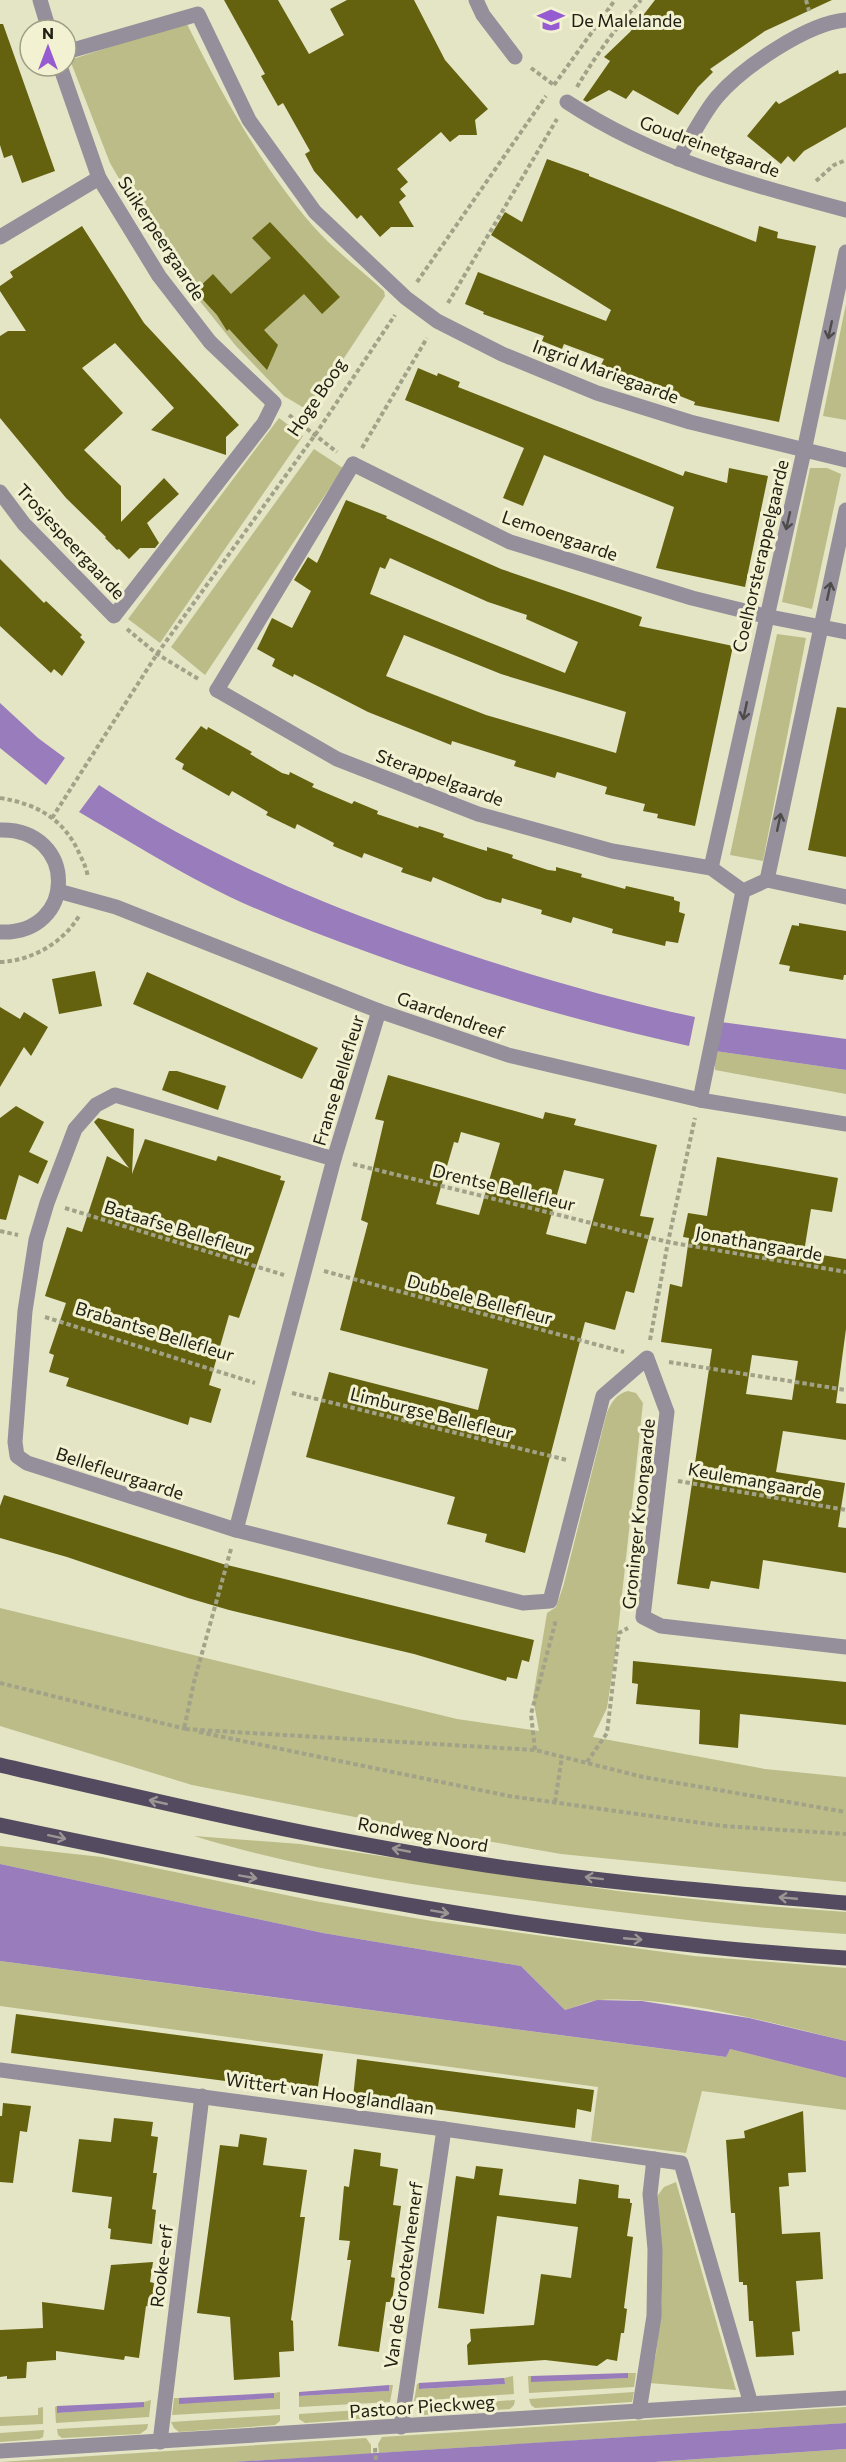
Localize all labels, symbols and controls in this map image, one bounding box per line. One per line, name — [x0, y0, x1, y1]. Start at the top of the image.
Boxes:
school or university icon: De Malelande — [536, 5, 566, 35]
place label: De Malelande — [571, 9, 682, 31]
north arrow — [18, 18, 78, 78]
text: N — [42, 23, 54, 42]
street label: Goudreinetgaarde — [637, 110, 783, 182]
street label: Suikerpeergaarde — [114, 172, 210, 304]
one-way arrow — [823, 320, 835, 339]
street label: Ingrid Mariegaarde — [530, 334, 682, 408]
street label: Hoge Boog — [282, 353, 350, 440]
street label: Coelhorsterappelgaarde — [727, 458, 793, 654]
street label: Trosjespeergaarde — [12, 479, 130, 603]
street label: Lemoengaarde — [499, 505, 621, 565]
one-way arrow — [781, 511, 793, 530]
one-way arrow — [824, 581, 835, 601]
one-way arrow — [739, 701, 750, 720]
street label: Sterappelgaarde — [373, 744, 507, 810]
one-way arrow — [774, 813, 786, 832]
street label: Gaardendreef — [394, 986, 509, 1044]
street label: Franse Bellefleur — [308, 1012, 368, 1148]
street label: Drentse Bellefleur — [430, 1159, 578, 1215]
street label: Bataafse Bellefleur — [101, 1195, 255, 1261]
street label: Jonathangaarde — [694, 1221, 824, 1265]
street label: Dubbele Bellefleur — [405, 1269, 555, 1329]
street label: Brabantse Bellefleur — [73, 1296, 237, 1366]
street label: Limburgse Bellefleur — [348, 1382, 516, 1444]
street label: Groninger Kroongaarde — [617, 1417, 659, 1611]
street label: Bellefleurgaarde — [53, 1442, 187, 1504]
street label: Keulemangaarde — [686, 1457, 824, 1503]
one-way arrow — [149, 1795, 168, 1807]
street label: Rondweg Noord — [356, 1812, 490, 1856]
one-way arrow — [47, 1832, 67, 1843]
one-way arrow — [392, 1844, 411, 1855]
one-way arrow — [238, 1872, 257, 1883]
one-way arrow — [584, 1873, 604, 1884]
one-way arrow — [778, 1892, 798, 1903]
one-way arrow — [430, 1907, 449, 1918]
one-way arrow — [623, 1934, 642, 1945]
street label: Wittert van Hooglandlaan — [224, 2067, 436, 2119]
street label: Van de Grootevheenerf — [379, 2179, 427, 2370]
street label: Rooke-erf — [145, 2222, 177, 2309]
street label: Pastoor Pieckweg — [349, 2390, 496, 2422]

